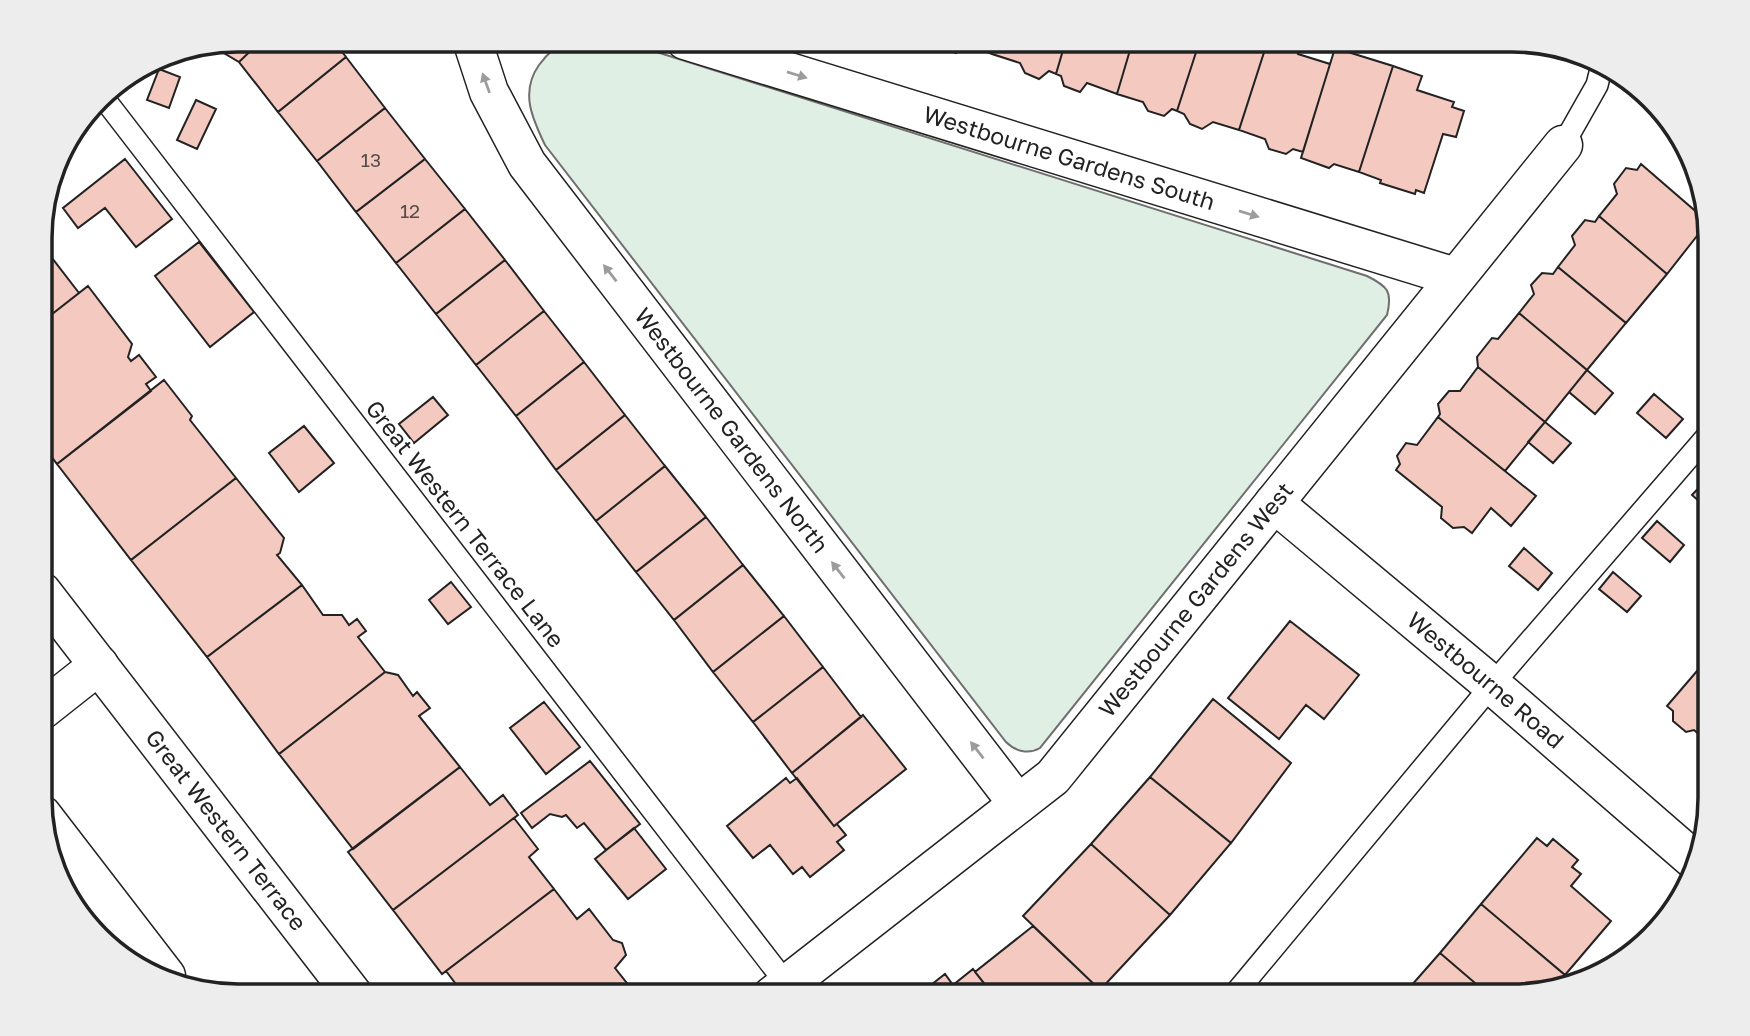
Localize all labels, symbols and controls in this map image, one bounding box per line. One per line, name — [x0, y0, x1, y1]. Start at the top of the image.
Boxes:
one-way arrow — [787, 70, 808, 80]
one-way arrow — [480, 73, 491, 94]
street label: Westbourne Gardens South — [920, 99, 1219, 215]
house number: 13 — [361, 148, 381, 171]
house number: 12 — [400, 199, 420, 222]
one-way arrow — [1238, 209, 1259, 219]
one-way arrow — [603, 264, 618, 282]
street label: Westbourne Gardens North — [629, 302, 835, 558]
street label: Great Western Terrace Lane — [361, 394, 571, 652]
street label: Westbourne Gardens West — [1092, 476, 1298, 722]
one-way arrow — [831, 561, 846, 579]
street label: Westbourne Road — [1402, 605, 1570, 754]
street label: Great Western Terrace — [140, 724, 313, 936]
one-way arrow — [970, 741, 984, 759]

